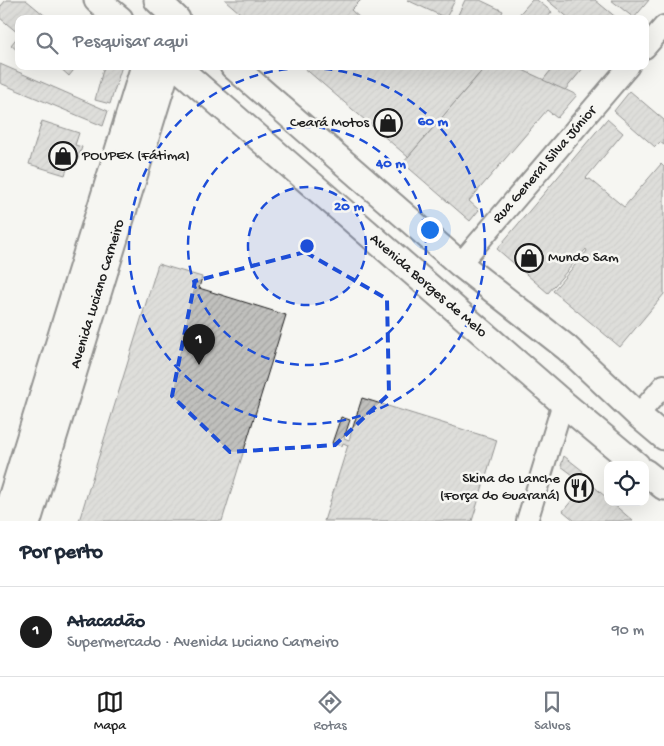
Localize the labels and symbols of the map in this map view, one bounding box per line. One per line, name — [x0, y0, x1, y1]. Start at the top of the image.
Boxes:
street label: Rua General Silva Júnior — [489, 101, 602, 227]
shop icon: Ceará Motos — [373, 108, 403, 138]
text: 60 m — [418, 113, 449, 131]
place label: Ceará Motos — [290, 114, 369, 132]
shop icon: POUPEX (Fátima) — [48, 141, 78, 171]
place label: POUPEX (Fátima) — [81, 147, 190, 165]
text: 40 m — [375, 155, 406, 173]
text: 20 m — [334, 198, 364, 216]
street label: Avenida Luciano Carneiro — [67, 217, 129, 371]
your location — [417, 217, 443, 243]
street label: Avenida Borges de Melo — [366, 230, 491, 342]
centre of rings — [298, 237, 316, 255]
shop icon: Mundo Sam — [514, 243, 544, 273]
place label: Mundo Sam — [548, 249, 619, 267]
pin: 1 — [183, 324, 215, 365]
place label: Skina do Lanche (Força do Guaraná) — [440, 470, 560, 505]
restaurant icon: Skina do Lanche (Força do Guaraná) — [564, 473, 594, 503]

